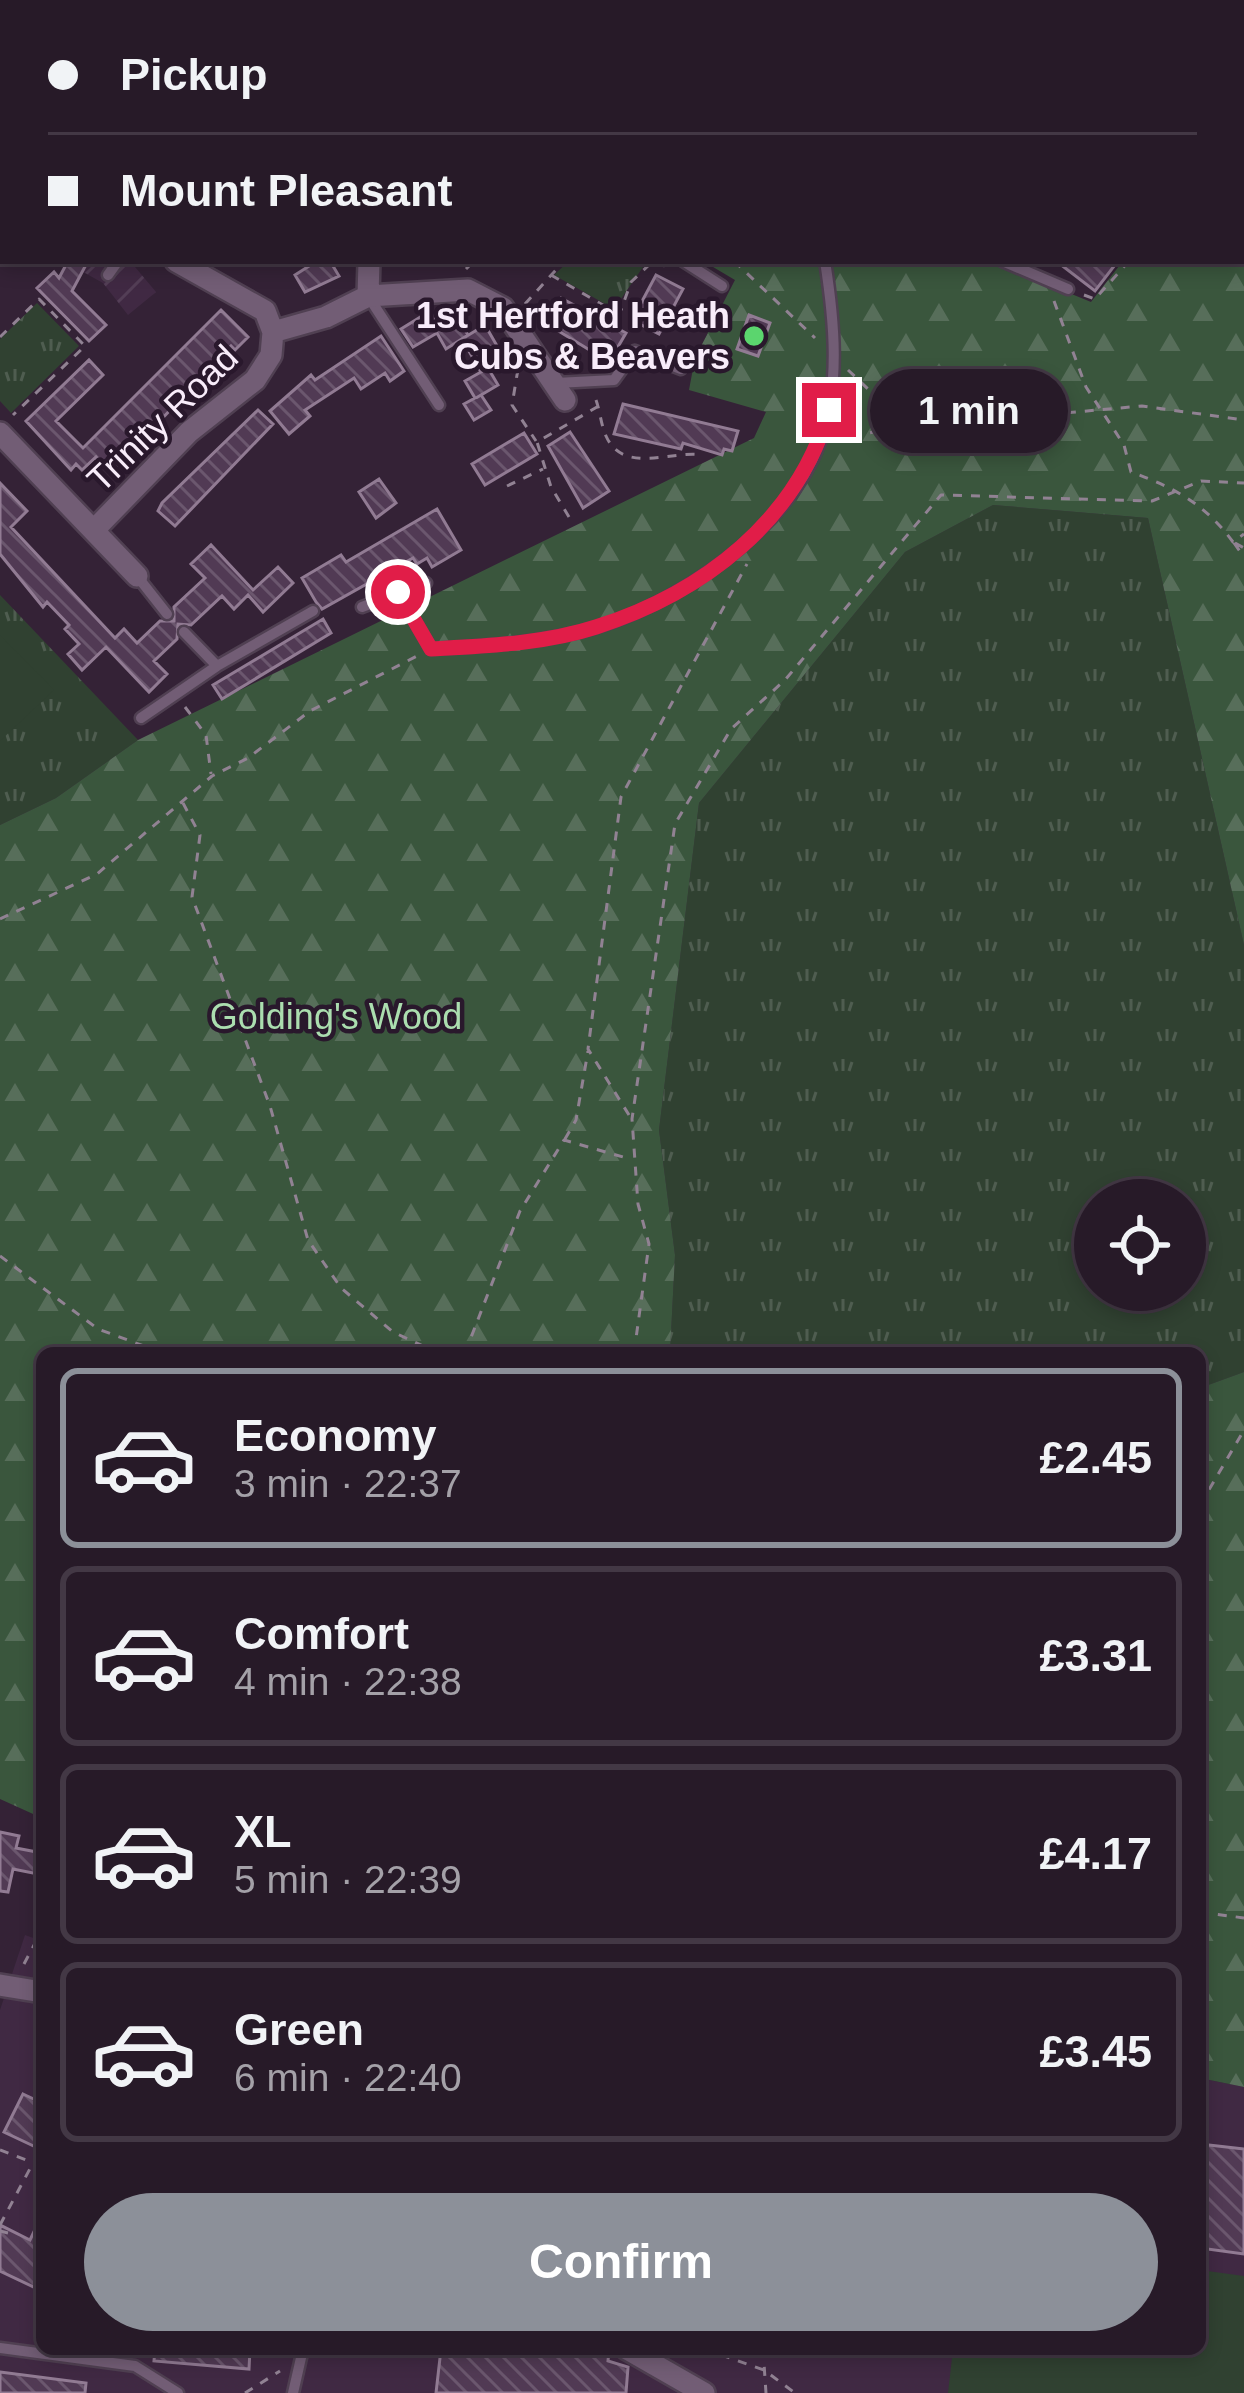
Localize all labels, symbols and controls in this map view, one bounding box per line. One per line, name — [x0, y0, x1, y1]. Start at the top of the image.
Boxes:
text: Pickup — [120, 49, 268, 100]
text: Mount Pleasant — [120, 165, 453, 216]
place label: 1st Hertford Heath Cubs & Beavers — [416, 295, 730, 377]
marker: 1st Hertford Heath Cubs & Beavers — [741, 323, 767, 349]
street label: Trinity Road — [79, 337, 246, 500]
callout: 1 min — [871, 368, 1069, 452]
route end — [802, 383, 856, 437]
text: 1 min — [918, 389, 1020, 432]
route start — [371, 565, 425, 619]
park label: Golding's Wood — [210, 996, 462, 1037]
map controls — [1074, 1179, 1206, 1311]
button: locate — [1074, 1179, 1206, 1311]
icon: car — [90, 1404, 198, 1512]
text: Economy — [234, 1410, 437, 1461]
text: £2.45 — [1039, 1432, 1152, 1483]
text: 3 min · 22:37 — [234, 1462, 462, 1505]
icon: car — [90, 1602, 198, 1710]
text: Comfort — [234, 1608, 409, 1659]
text: £3.31 — [1039, 1630, 1152, 1681]
text: 4 min · 22:38 — [234, 1660, 462, 1703]
icon: car — [90, 1800, 198, 1908]
text: XL — [234, 1806, 292, 1857]
text: £4.17 — [1039, 1828, 1152, 1879]
text: 5 min · 22:39 — [234, 1858, 462, 1901]
icon: car — [90, 1998, 198, 2106]
text: Green — [234, 2004, 364, 2055]
text: £3.45 — [1039, 2026, 1152, 2077]
text: 6 min · 22:40 — [234, 2056, 462, 2099]
button: Confirm — [84, 2193, 1158, 2331]

